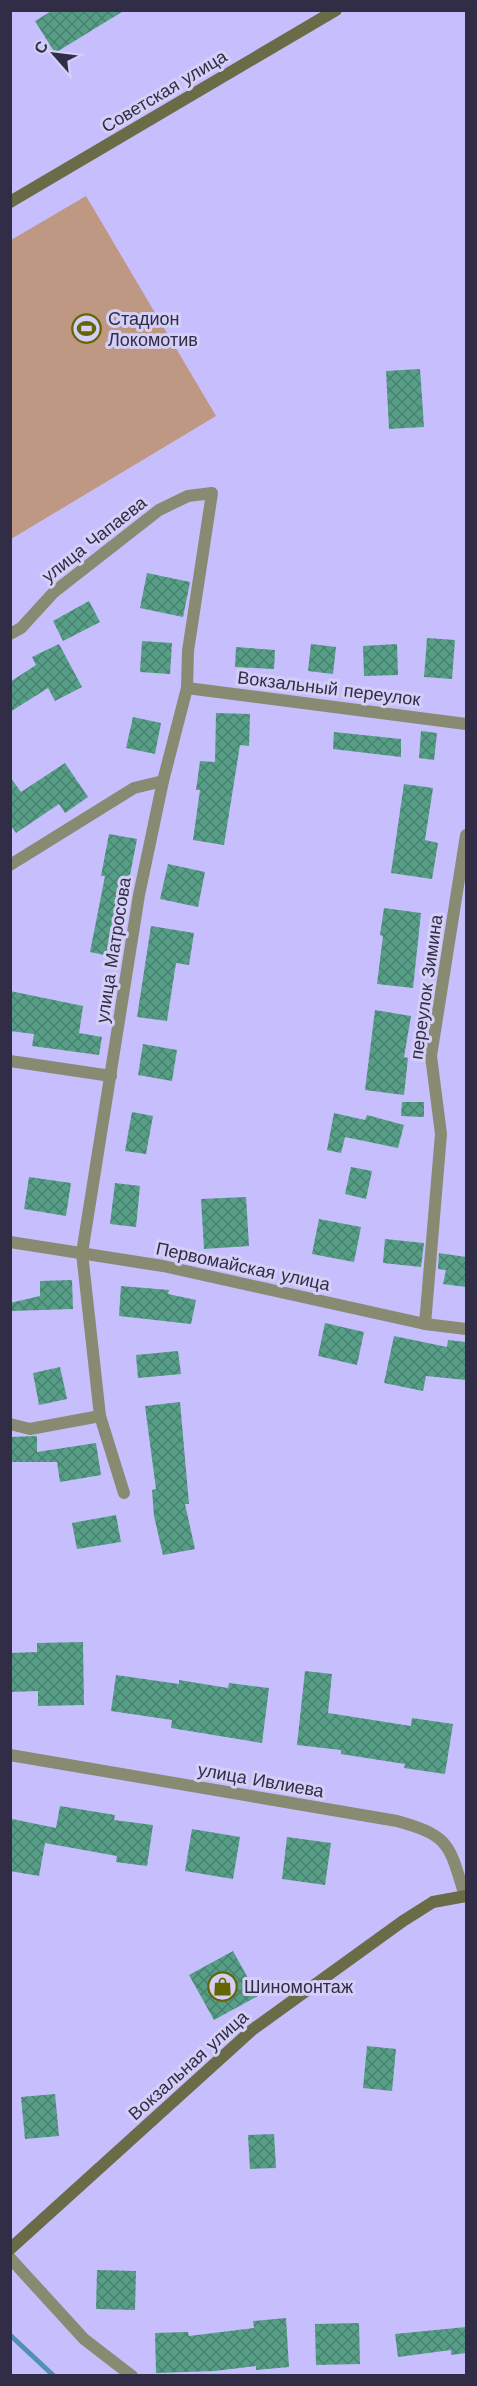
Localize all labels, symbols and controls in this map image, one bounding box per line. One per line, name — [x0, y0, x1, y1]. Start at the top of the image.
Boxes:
north arrow — [24, 24, 84, 84]
text: С — [30, 37, 53, 57]
street label: Советская улица — [98, 45, 231, 137]
place label: Стадион Локомотив — [108, 308, 198, 350]
sports icon: Стадион Локомотив — [71, 312, 103, 344]
street label: улица Чапаева — [38, 491, 151, 586]
street label: Вокзальный переулок — [236, 666, 422, 710]
street label: улица Матросова — [91, 875, 135, 1024]
street label: переулок Зимина — [405, 912, 447, 1061]
street label: Первомайская улица — [154, 1237, 333, 1295]
street label: улица Ивлиева — [196, 1759, 327, 1802]
shop icon: Шиномонтаж — [207, 1970, 239, 2002]
place label: Шиномонтаж — [244, 1976, 353, 1997]
street label: Вокзальная улица — [124, 2005, 253, 2124]

